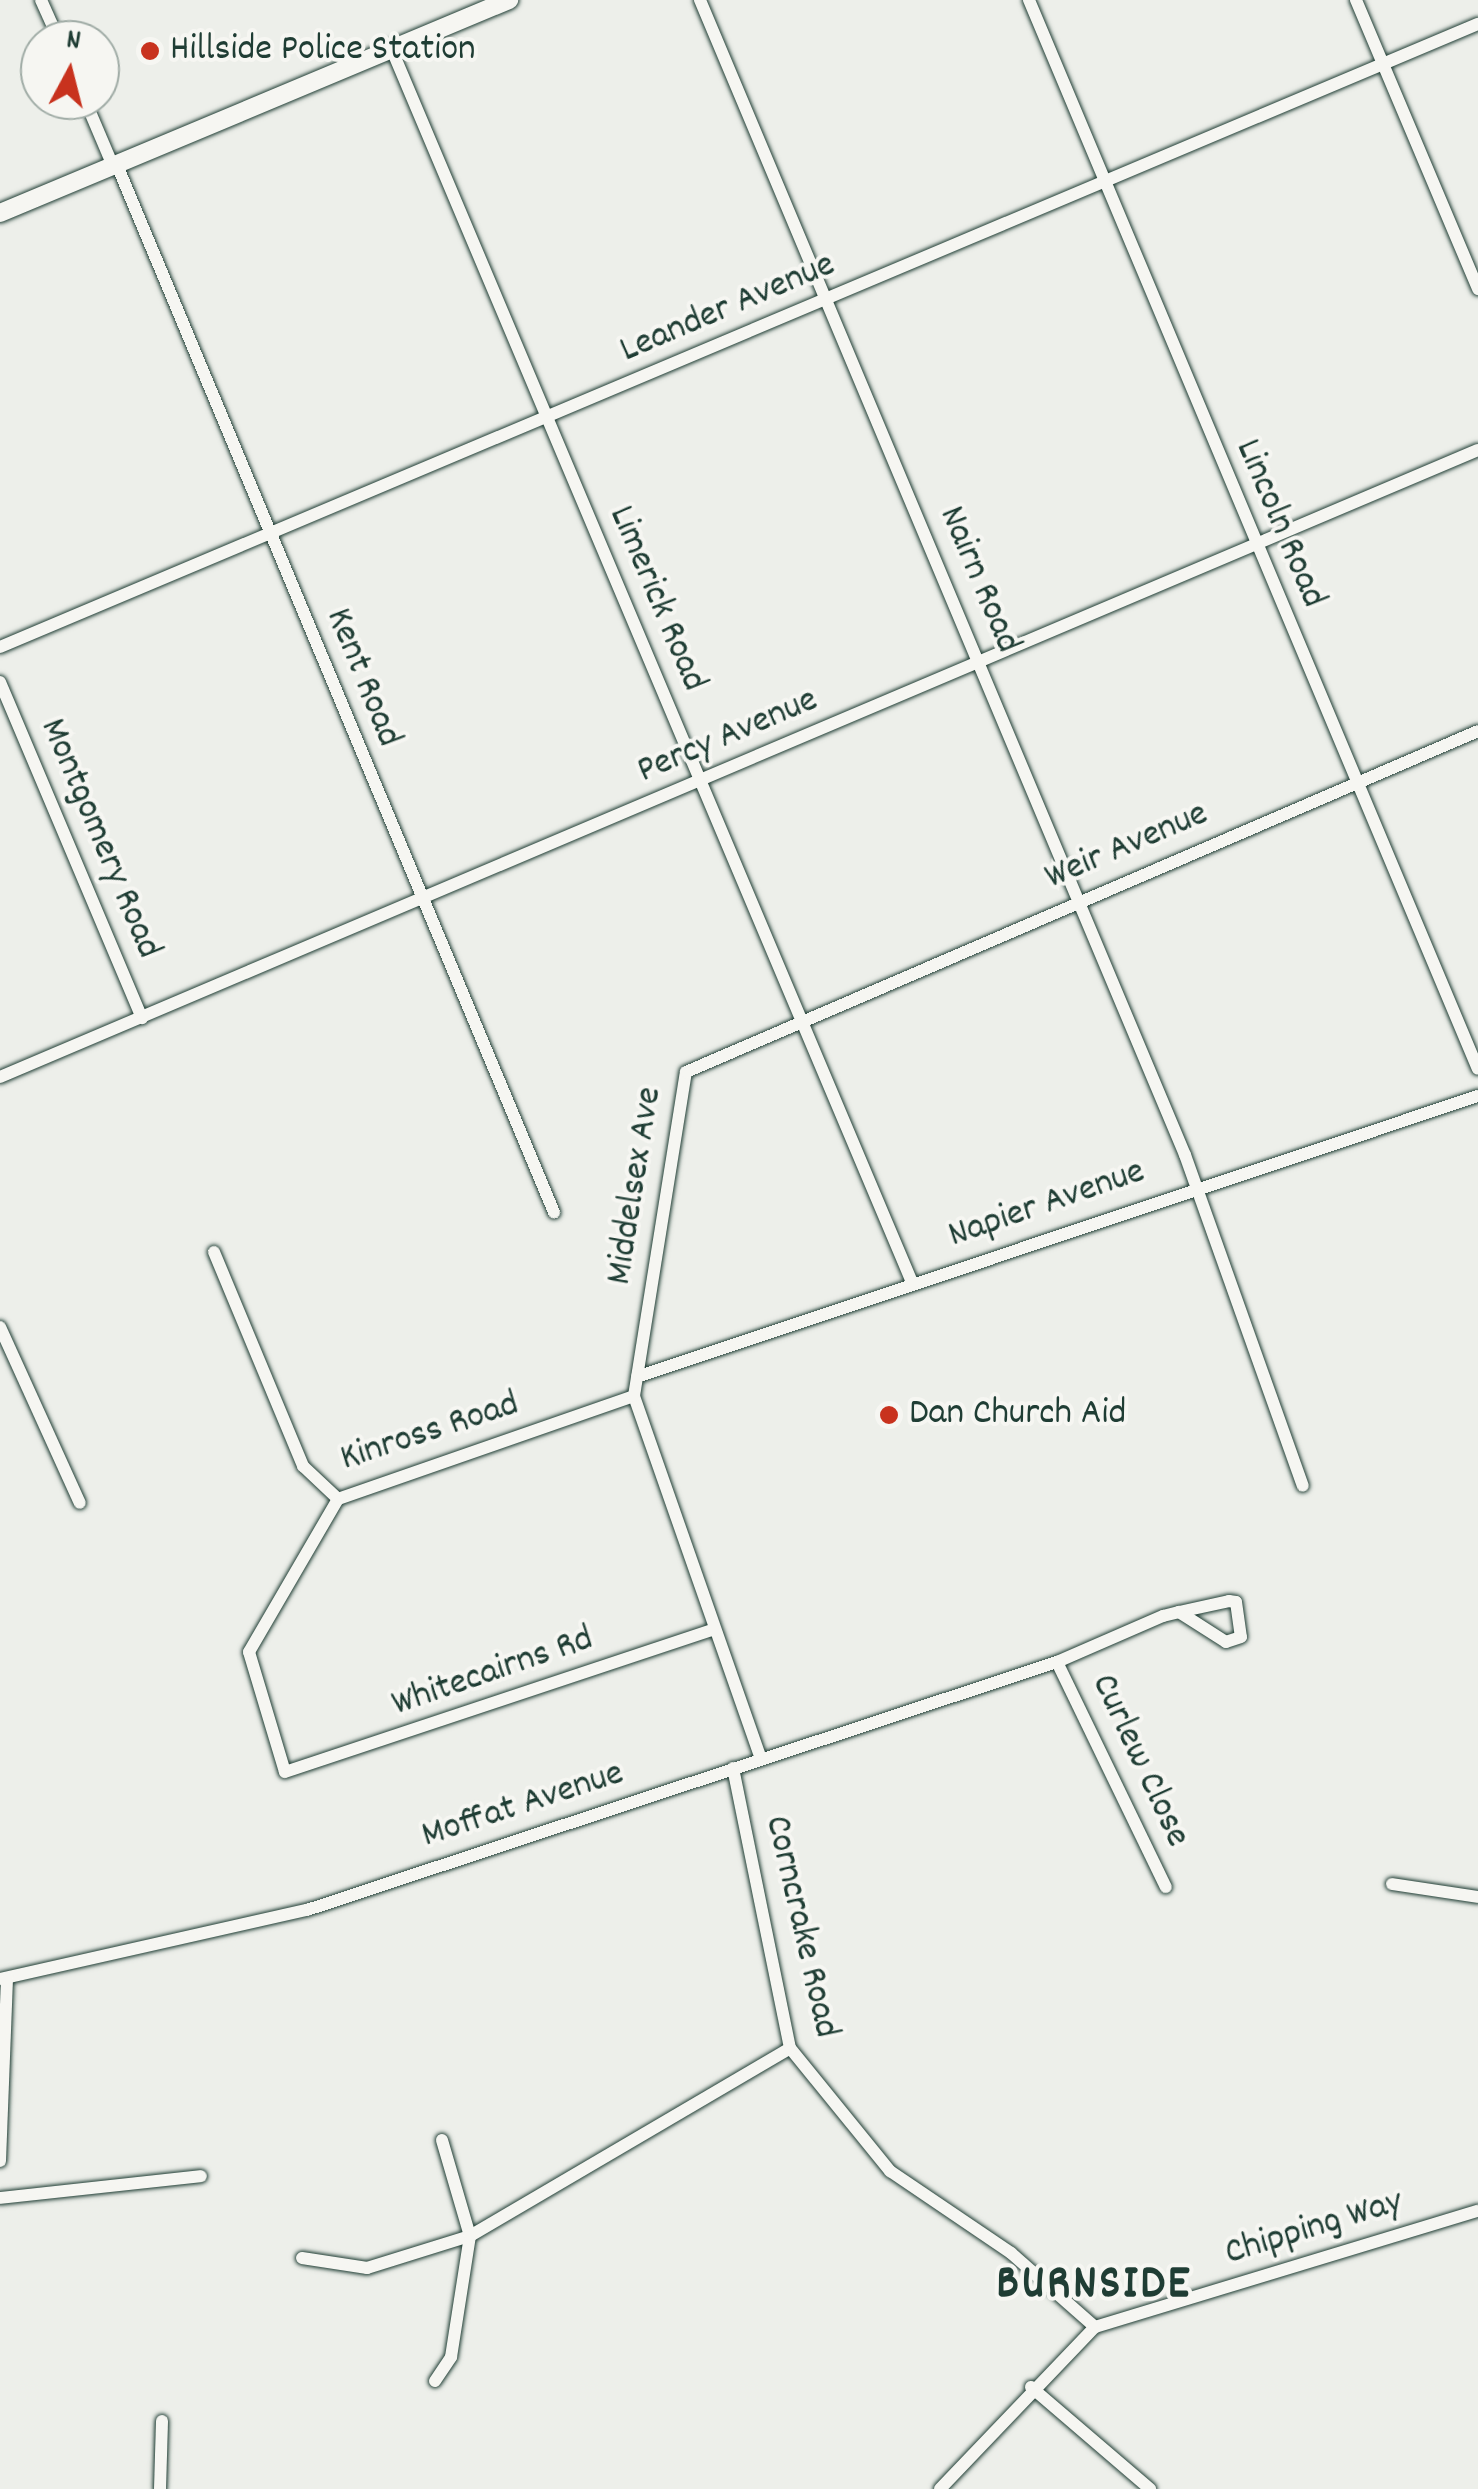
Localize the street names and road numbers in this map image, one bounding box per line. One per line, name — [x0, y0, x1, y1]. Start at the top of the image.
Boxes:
street label: Leander Avenue — [614, 243, 842, 375]
street label: Lincoln Road — [1223, 433, 1335, 615]
street label: Limerick Road — [597, 499, 715, 699]
street label: Nairn Road — [927, 500, 1029, 660]
street label: Kent Road — [314, 602, 410, 754]
street label: Percy Avenue — [631, 679, 825, 795]
street label: Montgomery Road — [28, 712, 170, 966]
street label: Weir Avenue — [1039, 792, 1215, 902]
street label: Middelsex Ave — [598, 1084, 674, 1288]
street label: Napier Avenue — [943, 1150, 1151, 1260]
street label: Kinross Road — [335, 1383, 525, 1483]
street label: Whitecairns Rd — [386, 1617, 600, 1729]
street label: Curlew Close — [1079, 1667, 1199, 1855]
street label: Moffat Avenue — [416, 1752, 630, 1860]
street label: Corncrake Road — [752, 1811, 848, 2043]
street label: Chipping Way — [1220, 2180, 1408, 2278]

